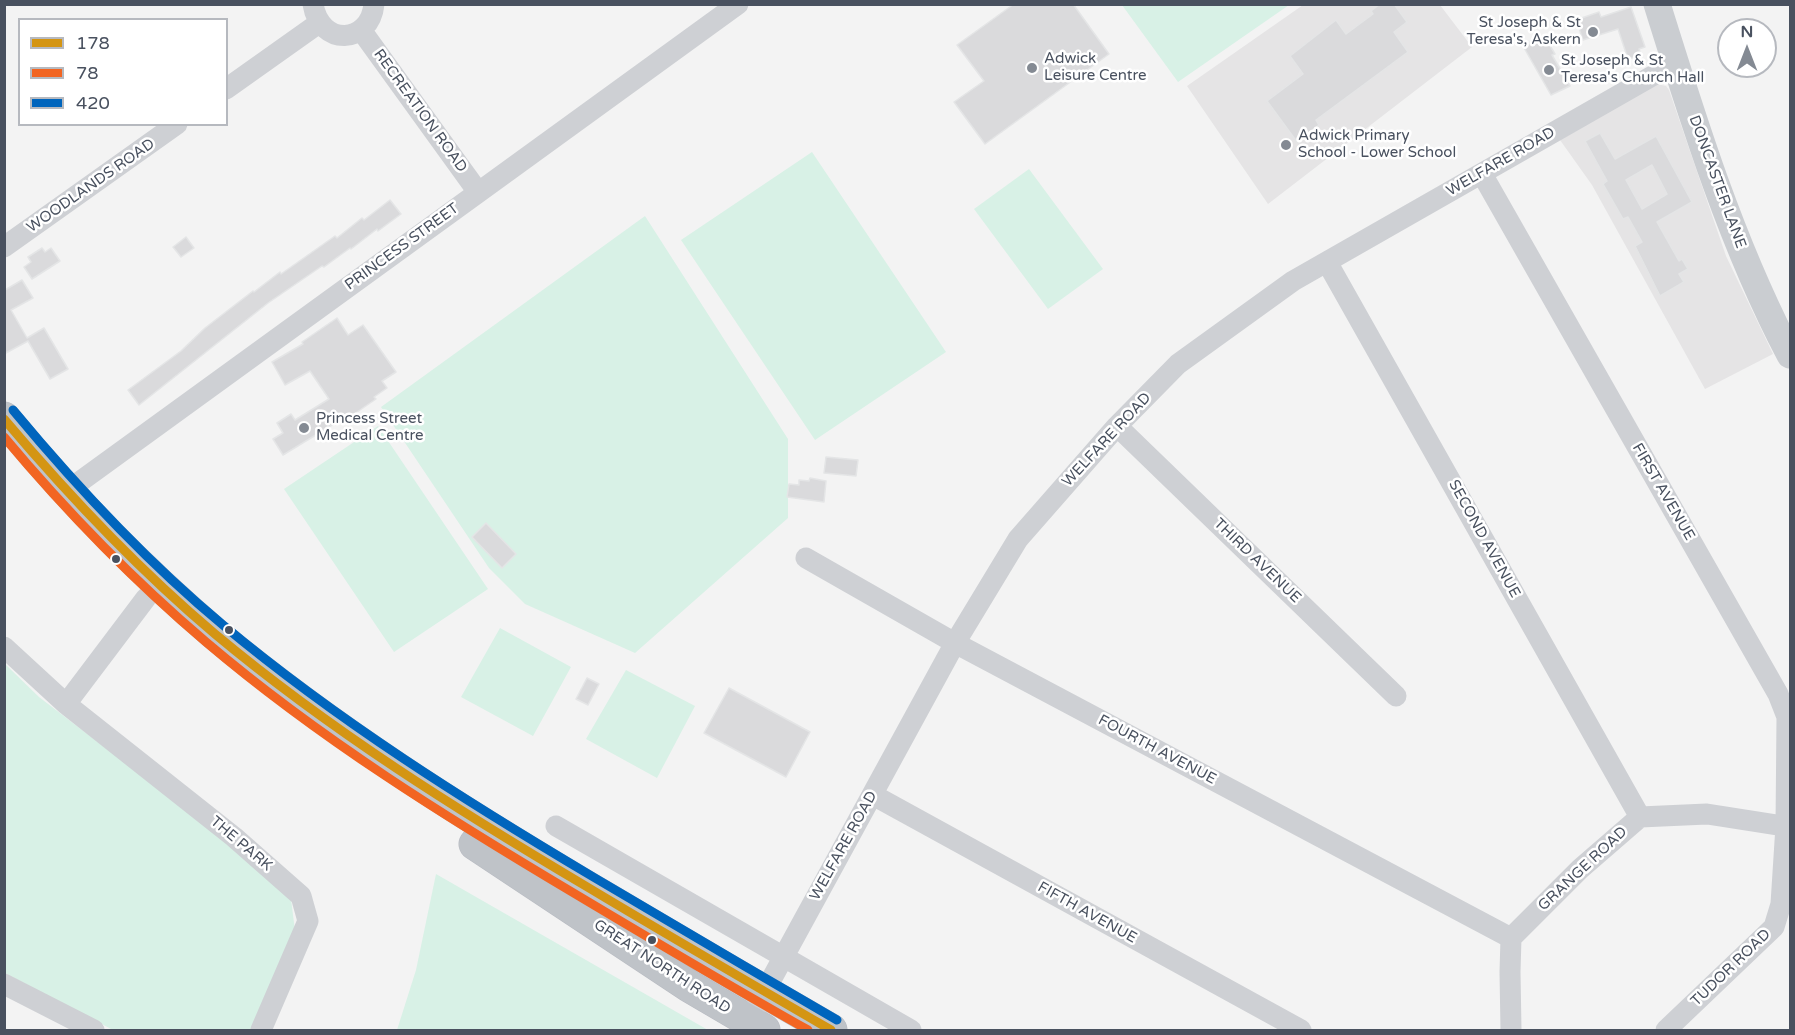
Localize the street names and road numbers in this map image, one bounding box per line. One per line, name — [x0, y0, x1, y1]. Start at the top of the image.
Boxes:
street label: RECREATION ROAD — [369, 46, 471, 176]
street label: DONCASTER LANE — [1685, 113, 1749, 251]
street label: WELFARE ROAD — [1444, 124, 1558, 200]
street label: WOODLANDS ROAD — [24, 135, 158, 237]
street label: PRINCESS STREET — [342, 200, 462, 294]
street label: WELFARE ROAD — [1059, 389, 1155, 491]
street label: FIRST AVENUE — [1628, 440, 1698, 544]
street label: SECOND AVENUE — [1444, 477, 1524, 601]
street label: THIRD AVENUE — [1210, 515, 1304, 607]
street label: FOURTH AVENUE — [1095, 711, 1219, 789]
street label: WELFARE ROAD — [807, 788, 881, 904]
street label: THE PARK — [206, 813, 276, 875]
street label: GRANGE ROAD — [1535, 823, 1631, 915]
street label: FIFTH AVENUE — [1034, 878, 1140, 948]
street label: GREAT NORTH ROAD — [590, 916, 734, 1018]
street label: TUDOR ROAD — [1687, 926, 1775, 1010]

